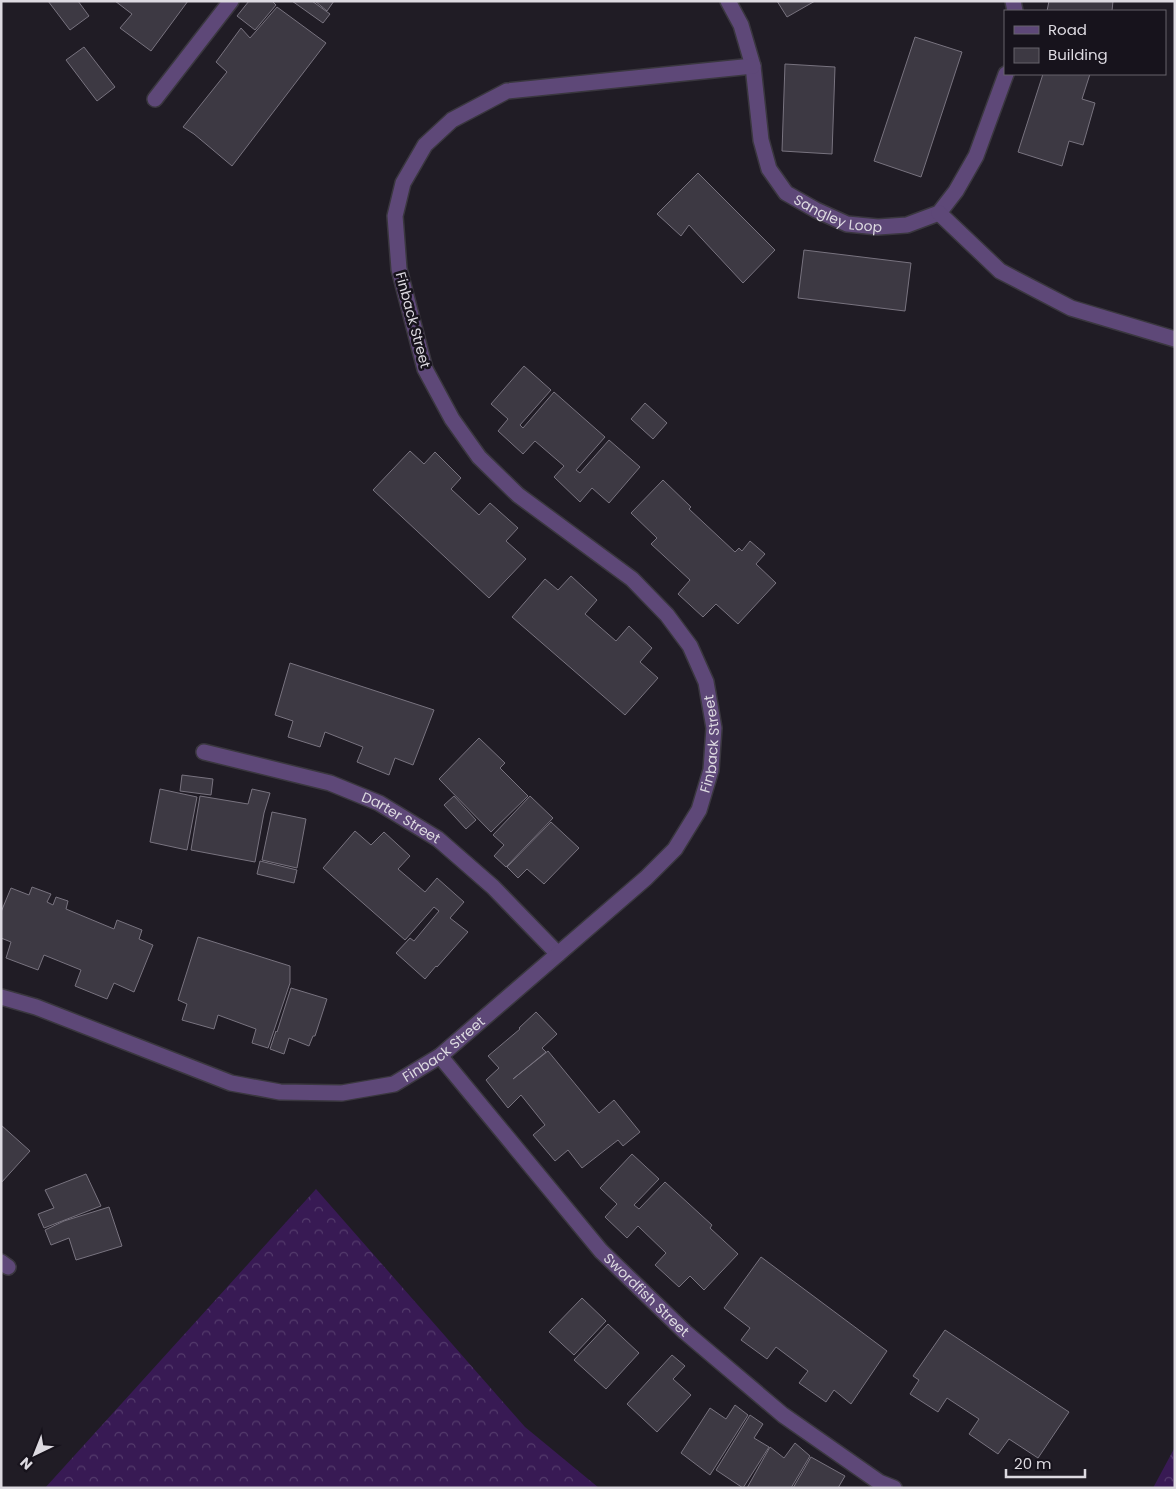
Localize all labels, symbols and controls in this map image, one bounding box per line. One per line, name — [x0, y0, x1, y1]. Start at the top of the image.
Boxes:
legend — [1004, 10, 1166, 75]
text: Road — [1048, 19, 1087, 40]
text: Building — [1048, 44, 1108, 65]
street label: Sangley Loop — [790, 189, 883, 237]
street label: Finback Street — [391, 270, 435, 370]
street label: Finback Street — [695, 693, 724, 795]
street label: Darter Street — [359, 787, 444, 848]
street label: Finback Street — [398, 1012, 489, 1087]
street label: Swordfish Street — [599, 1249, 694, 1341]
north arrow — [10, 1429, 60, 1479]
scale bar — [1006, 1446, 1085, 1478]
text: N — [15, 1453, 37, 1474]
text: 20 m — [1014, 1453, 1052, 1474]

